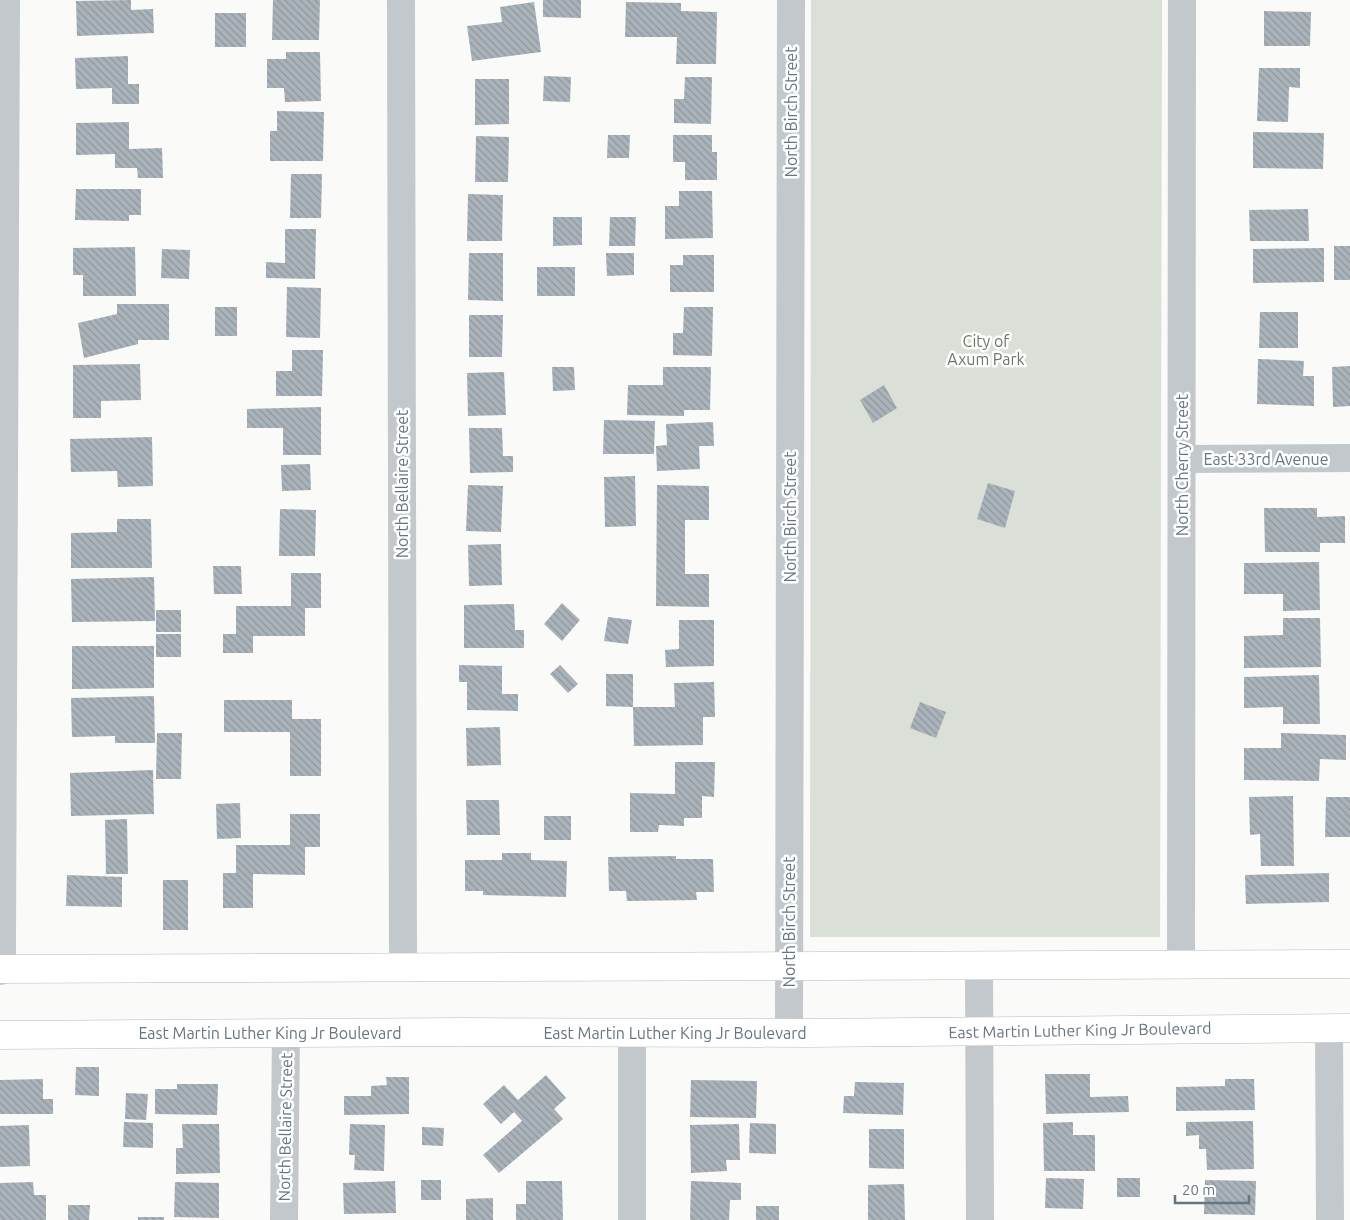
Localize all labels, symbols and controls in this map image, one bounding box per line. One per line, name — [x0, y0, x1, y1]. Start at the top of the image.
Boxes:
street label: North Birch Street — [782, 46, 800, 177]
park label: City of Axum Park — [947, 332, 1025, 368]
street label: North Cherry Street — [1173, 393, 1191, 536]
street label: North Bellaire Street — [393, 409, 411, 558]
street label: East 33rd Avenue — [1203, 450, 1329, 468]
street label: North Birch Street — [781, 451, 799, 582]
street label: North Birch Street — [780, 856, 798, 987]
street label: East Martin Luther King Jr Boulevard — [948, 1019, 1212, 1041]
street label: East Martin Luther King Jr Boulevard — [138, 1024, 402, 1042]
street label: East Martin Luther King Jr Boulevard — [543, 1024, 807, 1042]
street label: North Bellaire Street — [275, 1052, 295, 1201]
scale bar — [1175, 1172, 1249, 1204]
text: 20 m — [1182, 1181, 1215, 1198]

